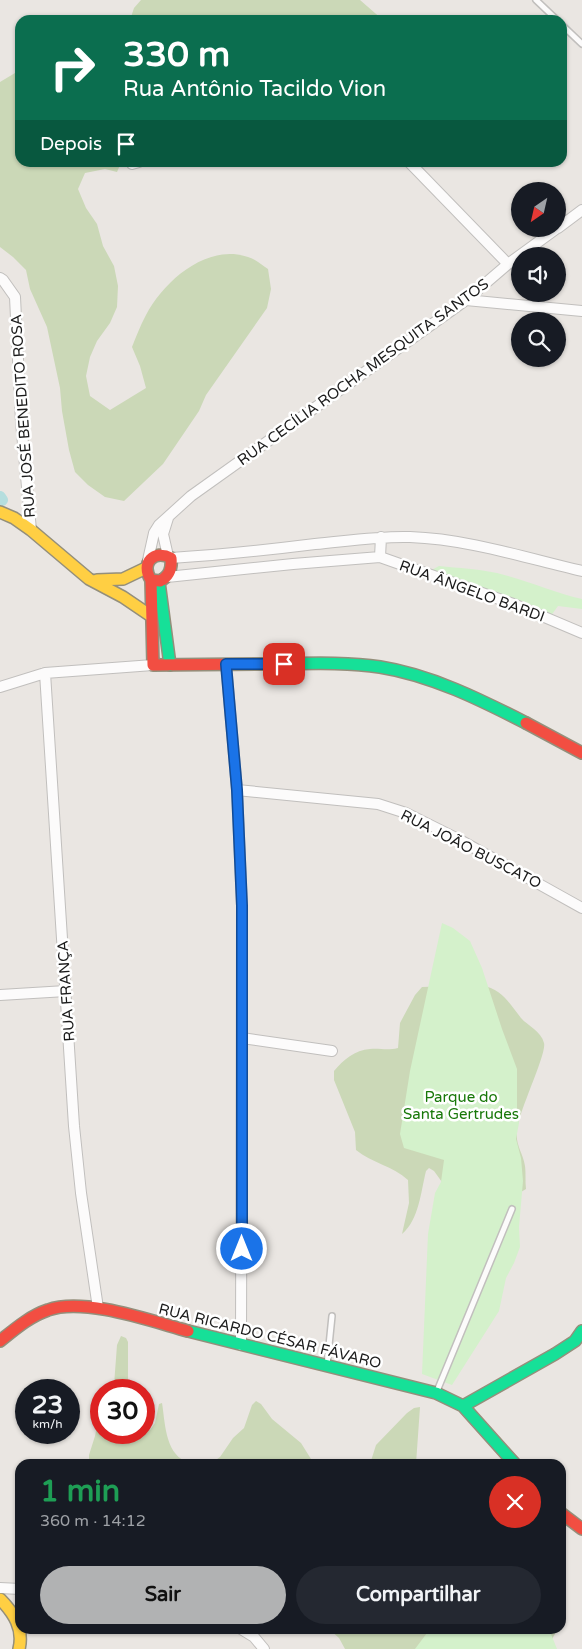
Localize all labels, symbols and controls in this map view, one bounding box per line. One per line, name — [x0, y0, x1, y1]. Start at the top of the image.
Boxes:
text: 330 m — [123, 34, 230, 76]
icon: right — [40, 35, 105, 100]
text: Rua Antônio Tacildo Vion — [123, 76, 386, 102]
icon: arrive — [112, 130, 140, 158]
text: Depois — [40, 133, 102, 155]
north arrow — [511, 182, 566, 238]
map controls — [511, 182, 566, 367]
button: sound — [511, 247, 566, 302]
street label: RUA CECÍLIA ROCHA MESQUITA SANTOS — [234, 275, 492, 469]
button: search — [511, 312, 566, 367]
street label: RUA JOSÉ BENEDITO ROSA — [7, 314, 39, 518]
street label: RUA ÂNGELO BARDI — [397, 556, 547, 626]
pin — [263, 643, 305, 685]
icon: arrive — [270, 650, 298, 678]
street label: RUA JOÃO BUSCATO — [398, 806, 544, 892]
street label: RUA FRANÇA — [53, 940, 79, 1042]
park label: Parque do Santa Gertrudes — [403, 1088, 519, 1123]
position arrow — [215, 1222, 267, 1274]
street label: RUA RICARDO CÉSAR FÁVARO — [157, 1300, 383, 1372]
speed limit sign: 30 — [90, 1379, 155, 1444]
text: 23 — [32, 1390, 63, 1420]
text: km/h — [32, 1417, 63, 1431]
text: 1 min — [40, 1473, 120, 1510]
button: close — [489, 1476, 541, 1528]
text: 360 m · 14:12 — [40, 1511, 146, 1531]
button: Sair — [40, 1566, 286, 1624]
button: Compartilhar — [296, 1566, 541, 1624]

